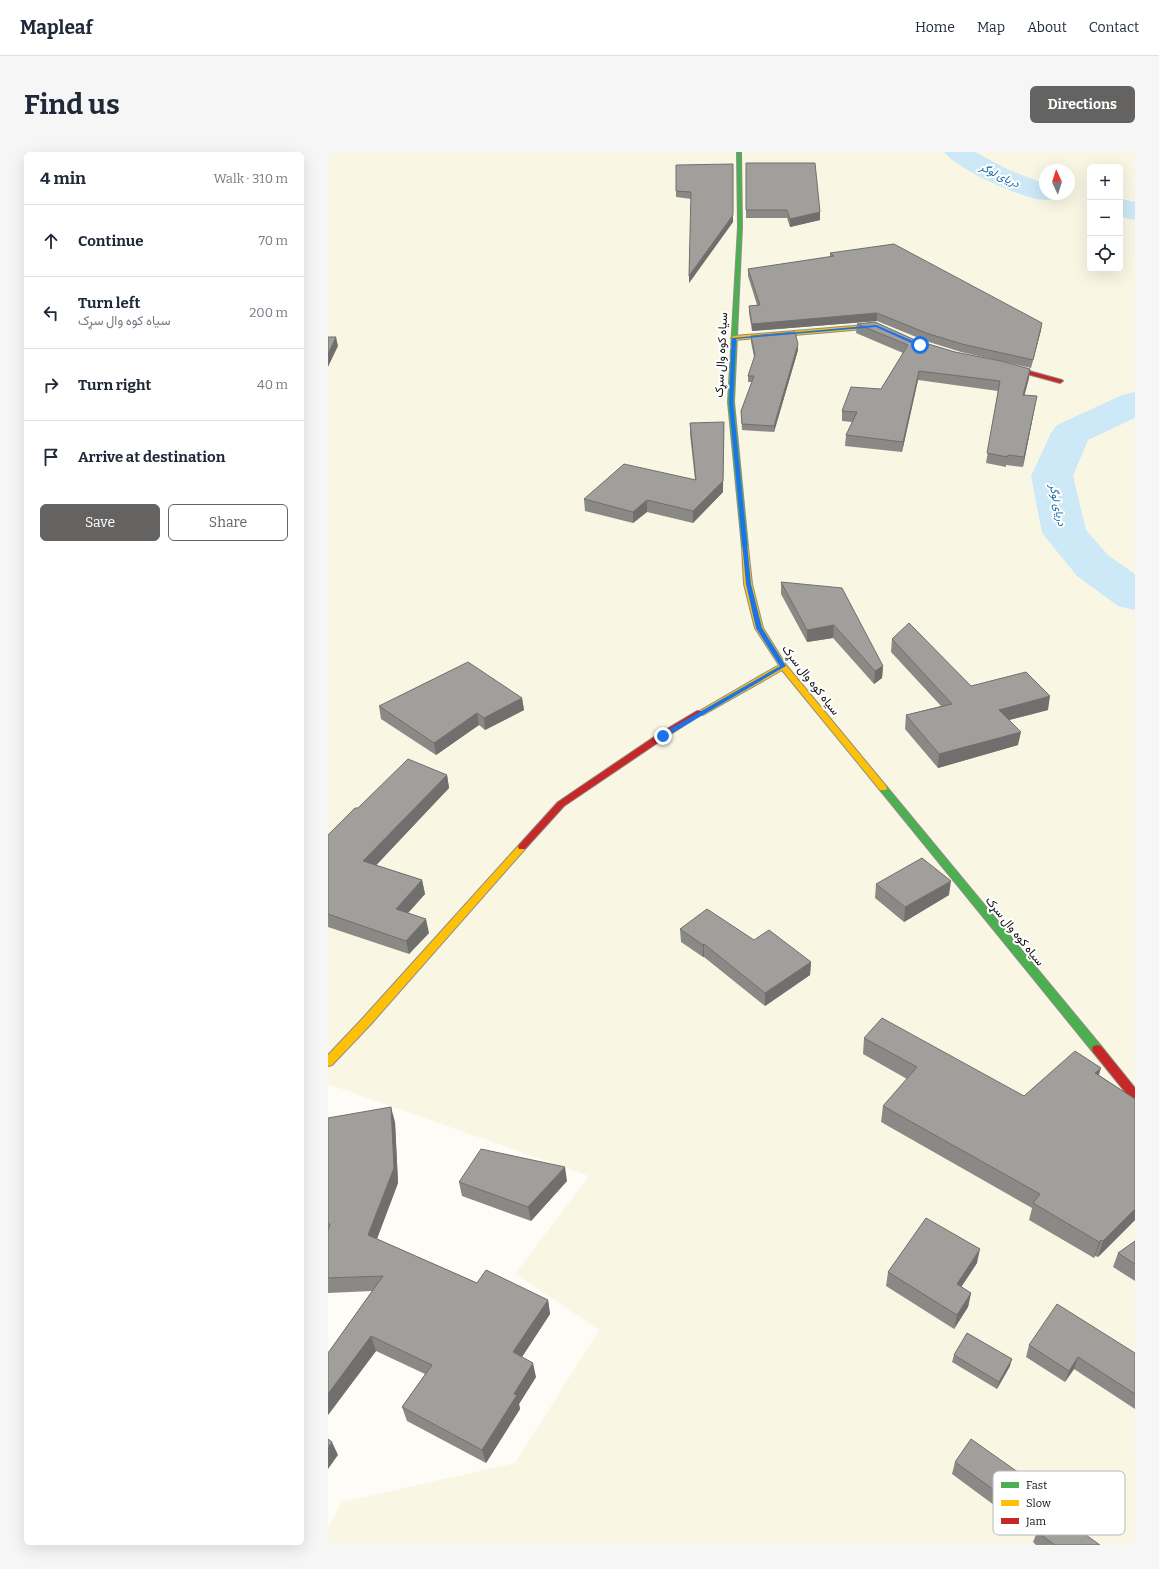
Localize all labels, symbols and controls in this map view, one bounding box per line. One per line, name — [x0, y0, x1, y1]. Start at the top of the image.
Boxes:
text: Mapleaf — [20, 16, 93, 39]
text: Home — [915, 19, 955, 36]
text: Map — [977, 19, 1005, 36]
text: About — [1027, 19, 1067, 36]
text: Contact — [1089, 19, 1139, 36]
button: Directions — [1030, 86, 1135, 123]
text: Find us — [24, 88, 120, 121]
water label: دریای لوگر — [977, 160, 1022, 191]
north arrow — [1039, 164, 1075, 200]
map controls — [1087, 164, 1123, 272]
button: + — [1087, 164, 1123, 200]
text: 4 min — [40, 168, 86, 189]
text: Walk · 310 m — [214, 171, 288, 186]
button: − — [1087, 200, 1123, 236]
icon: ahead — [40, 230, 62, 252]
text: Continue — [78, 232, 144, 250]
text: 70 m — [258, 233, 288, 248]
button: locate — [1087, 236, 1123, 272]
text: Turn left — [78, 294, 140, 312]
icon: left — [40, 302, 62, 324]
text: 200 m — [249, 305, 288, 320]
street label: سیاه کوه وال سړک — [712, 312, 731, 398]
text: سیاه کوه وال سړک — [78, 313, 170, 328]
route start — [911, 336, 929, 354]
icon: right — [40, 374, 62, 396]
text: Turn right — [78, 376, 151, 394]
text: 40 m — [257, 377, 288, 392]
icon: arrive — [40, 446, 62, 468]
text: Arrive at destination — [78, 448, 225, 466]
water label: دریای لوگر — [1047, 482, 1068, 528]
button: Save — [40, 504, 160, 541]
button: Share — [168, 504, 288, 541]
street label: سیاه کوه وال سړک — [778, 642, 843, 719]
route end — [654, 727, 672, 745]
street label: سیاه کوه وال سړک — [982, 893, 1047, 969]
legend — [993, 1471, 1125, 1535]
text: Fast — [1026, 1479, 1047, 1492]
text: Slow — [1026, 1497, 1051, 1510]
text: Jam — [1025, 1515, 1046, 1528]

